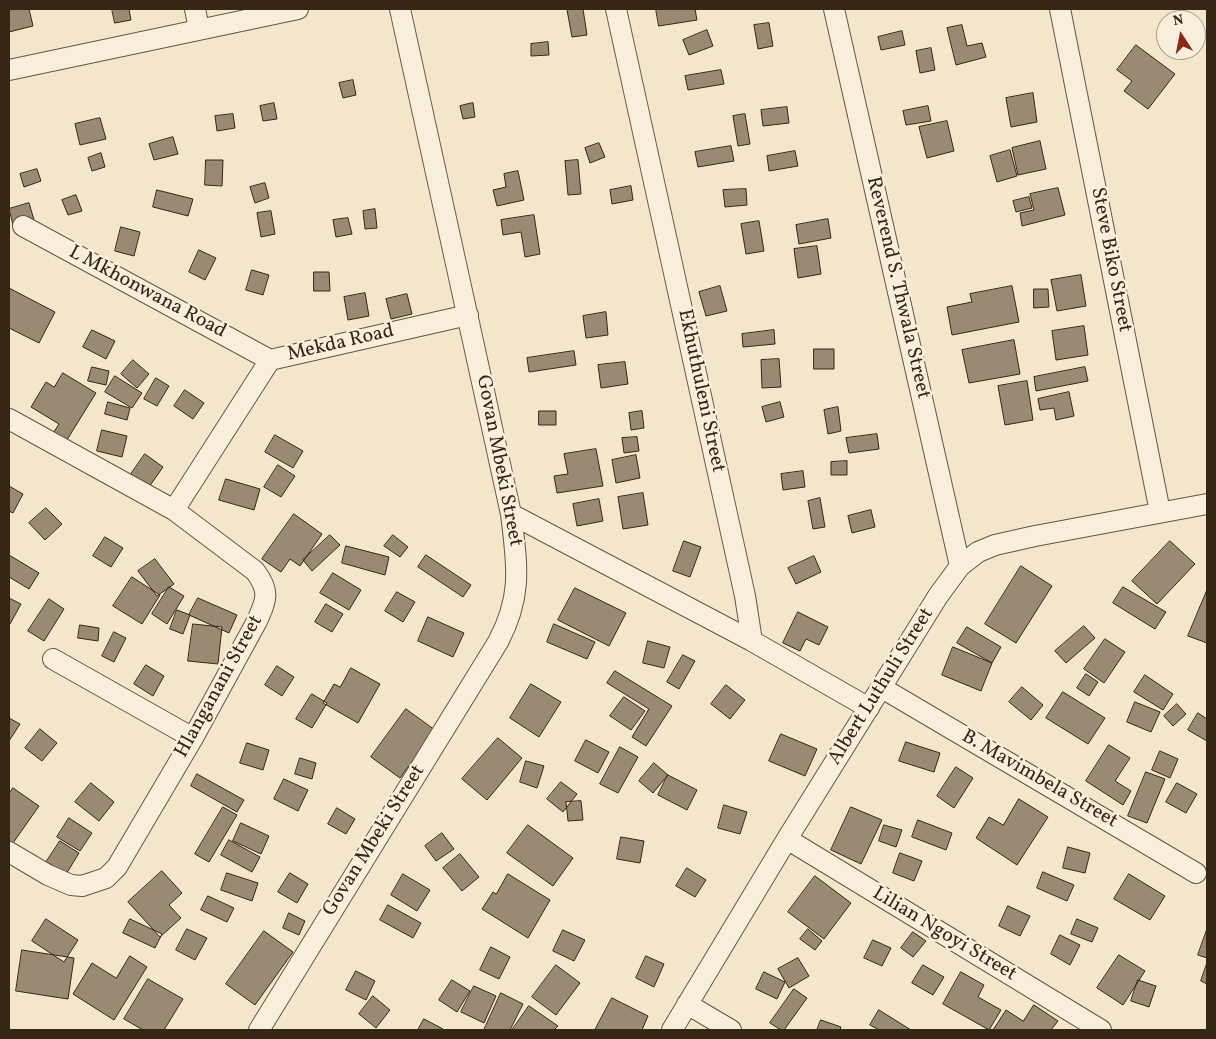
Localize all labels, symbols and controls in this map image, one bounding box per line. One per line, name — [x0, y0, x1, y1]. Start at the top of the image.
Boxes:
north arrow — [1156, 10, 1206, 60]
text: N — [1171, 10, 1185, 31]
street label: Reverend S. Thwala Street — [860, 174, 934, 402]
street label: Steve Biko Street — [1084, 186, 1136, 334]
street label: L Mkhonwana Road — [64, 241, 230, 345]
street label: Ekhuthuleni Street — [671, 307, 729, 475]
street label: Mekda Road — [285, 320, 397, 368]
street label: Govan Mbeki Street — [470, 373, 526, 549]
street label: Albert Luthuli Street — [824, 604, 940, 770]
street label: Hlanganani Street — [171, 611, 269, 763]
street label: B. Mavimbela Street — [957, 726, 1121, 834]
street label: Govan Mbeki Street — [319, 761, 431, 921]
street label: Lilian Ngoyi Street — [868, 883, 1020, 987]

